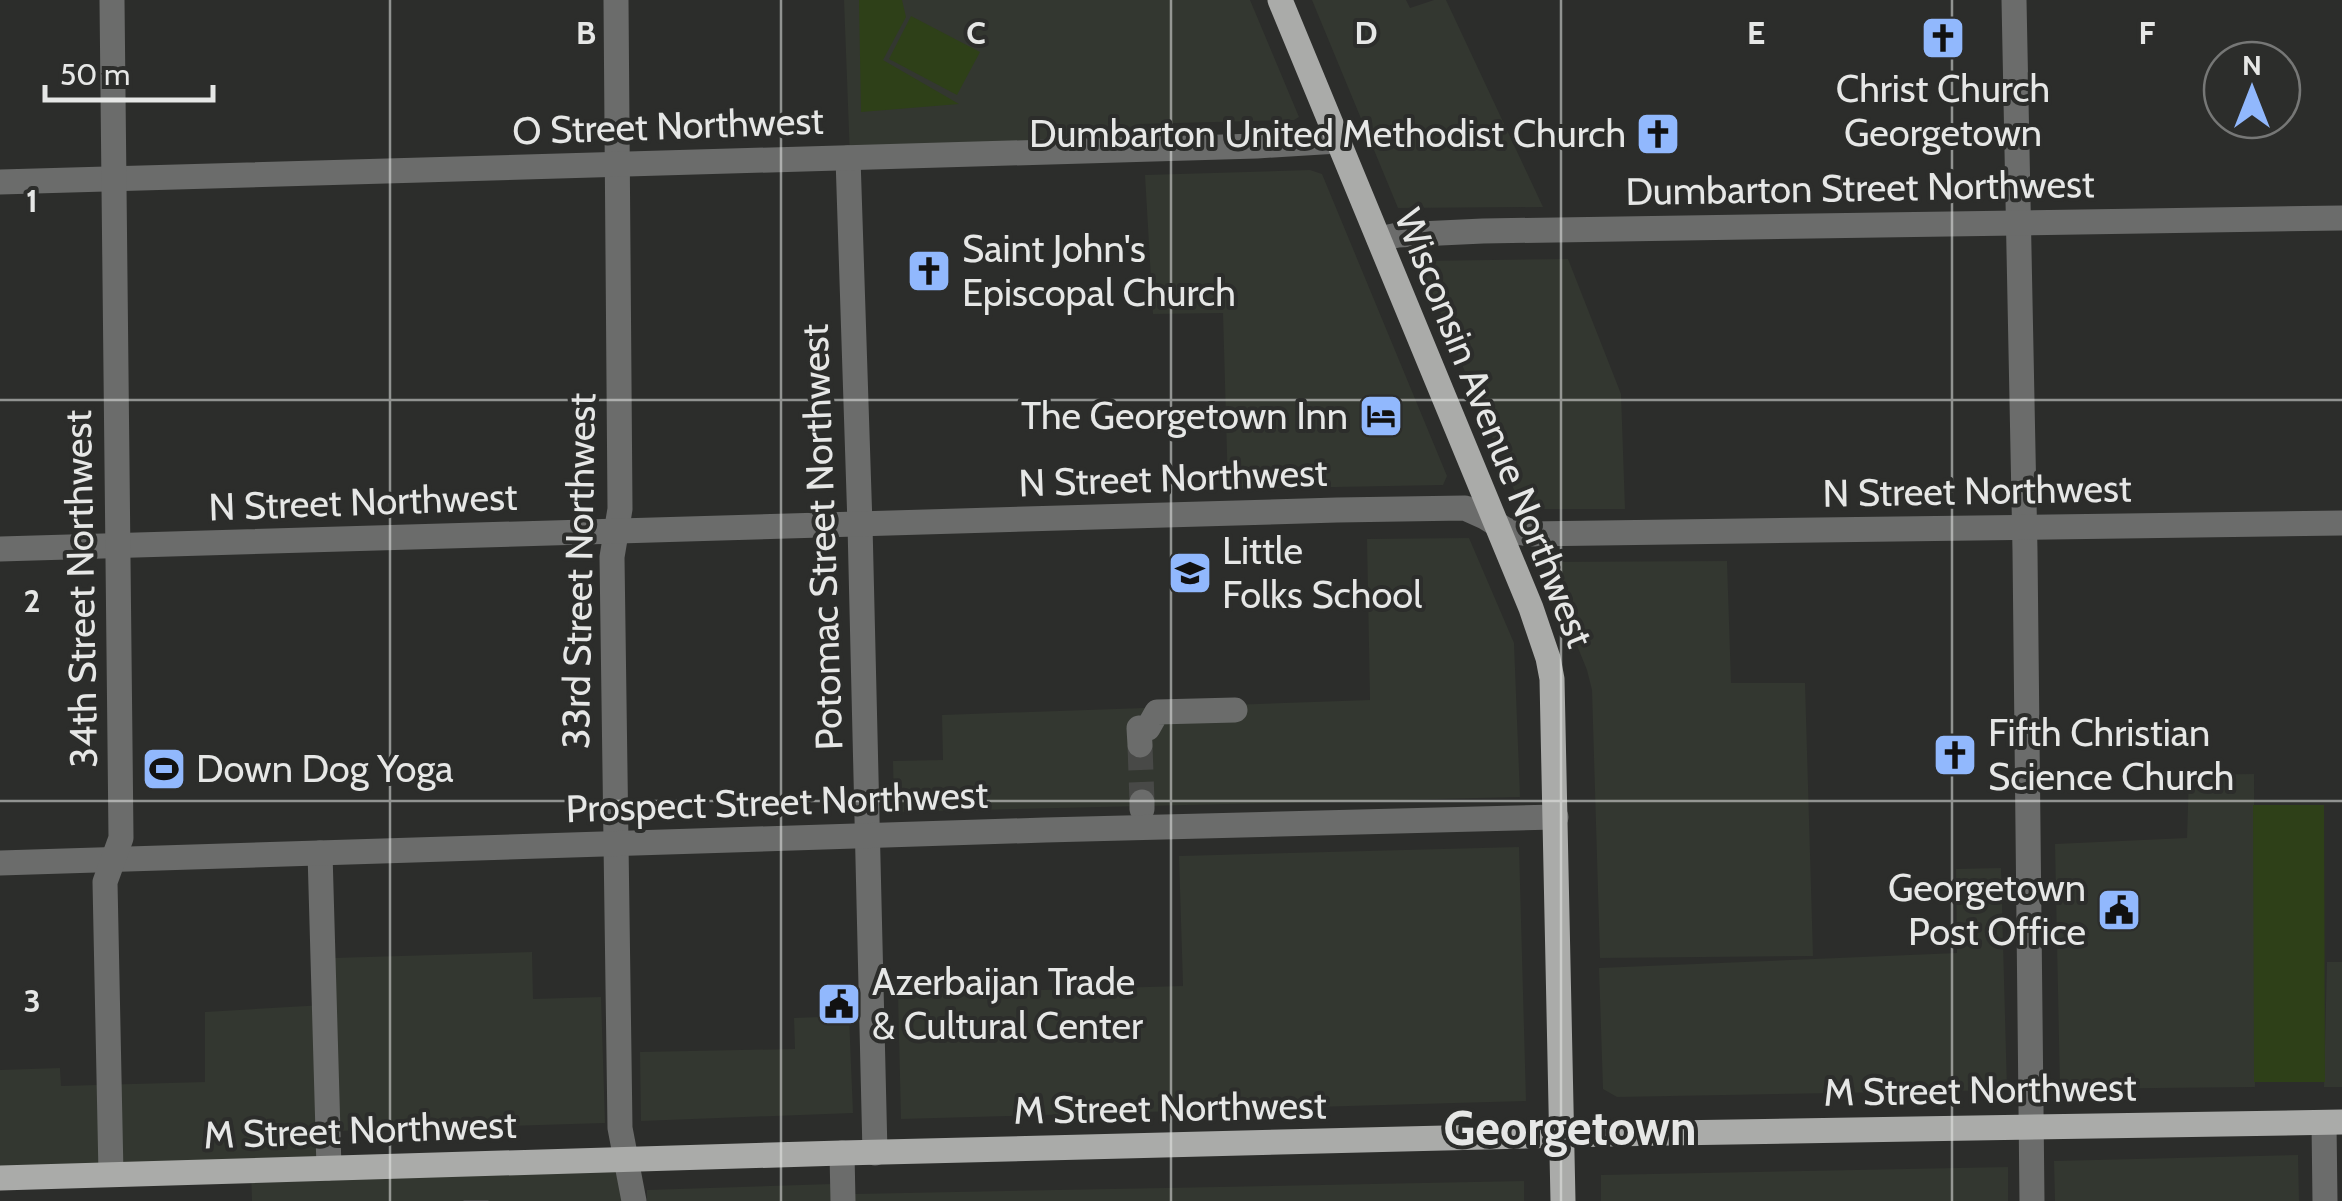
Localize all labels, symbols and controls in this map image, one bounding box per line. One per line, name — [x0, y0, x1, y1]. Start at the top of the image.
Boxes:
text: B — [576, 13, 596, 52]
text: C — [966, 13, 986, 52]
text: D — [1354, 13, 1378, 52]
text: E — [1747, 13, 1765, 52]
text: F — [2139, 13, 2156, 52]
church icon: Christ Church Georgetown — [1920, 15, 1966, 61]
scale bar — [45, 40, 212, 102]
north arrow — [2202, 40, 2302, 140]
text: N — [2242, 48, 2262, 82]
text: 50 m — [60, 56, 130, 93]
place label: Christ Church Georgetown — [1836, 65, 2050, 156]
street label: O Street Northwest — [511, 97, 825, 154]
place label: Dumbarton United Methodist Church — [1029, 110, 1626, 157]
church icon: Dumbarton United Methodist Church — [1635, 111, 1681, 157]
street label: Dumbarton Street Northwest — [1625, 160, 2095, 215]
text: 1 — [26, 181, 38, 220]
street label: Wisconsin Avenue Northwest — [1385, 202, 1604, 654]
place label: Saint John's Episcopal Church — [962, 225, 1236, 316]
church icon: Saint John's Episcopal Church — [906, 248, 952, 294]
street label: Potomac Street Northwest — [791, 323, 852, 751]
street label: 33rd Street Northwest — [552, 392, 605, 749]
place label: The Georgetown Inn — [1021, 392, 1348, 439]
hotel icon: The Georgetown Inn — [1358, 393, 1404, 439]
street label: 34th Street Northwest — [54, 409, 107, 769]
street label: N Street Northwest — [1018, 449, 1328, 506]
street label: N Street Northwest — [1822, 464, 2132, 517]
street label: N Street Northwest — [208, 473, 518, 530]
place label: Little Folks School — [1222, 527, 1422, 618]
school or university icon: Little Folks School — [1167, 550, 1213, 596]
text: 2 — [24, 581, 40, 620]
place label: Fifth Christian Science Church — [1988, 709, 2234, 800]
church icon: Fifth Christian Science Church — [1932, 732, 1978, 778]
place label: Down Dog Yoga — [196, 745, 454, 792]
sports icon: Down Dog Yoga — [141, 746, 187, 792]
street label: Prospect Street Northwest — [565, 771, 989, 832]
place label: Georgetown Post Office — [1888, 864, 2086, 955]
public building icon: Georgetown Post Office — [2096, 887, 2142, 933]
place label: Azerbaijan Trade & Cultural Center — [872, 958, 1143, 1049]
text: 3 — [23, 981, 41, 1020]
public building icon: Azerbaijan Trade & Cultural Center — [816, 981, 862, 1027]
street label: M Street Northwest — [1823, 1063, 2137, 1116]
street label: M Street Northwest — [1013, 1081, 1327, 1134]
district label: Georgetown — [1444, 1099, 1696, 1157]
street label: M Street Northwest — [203, 1101, 517, 1158]

